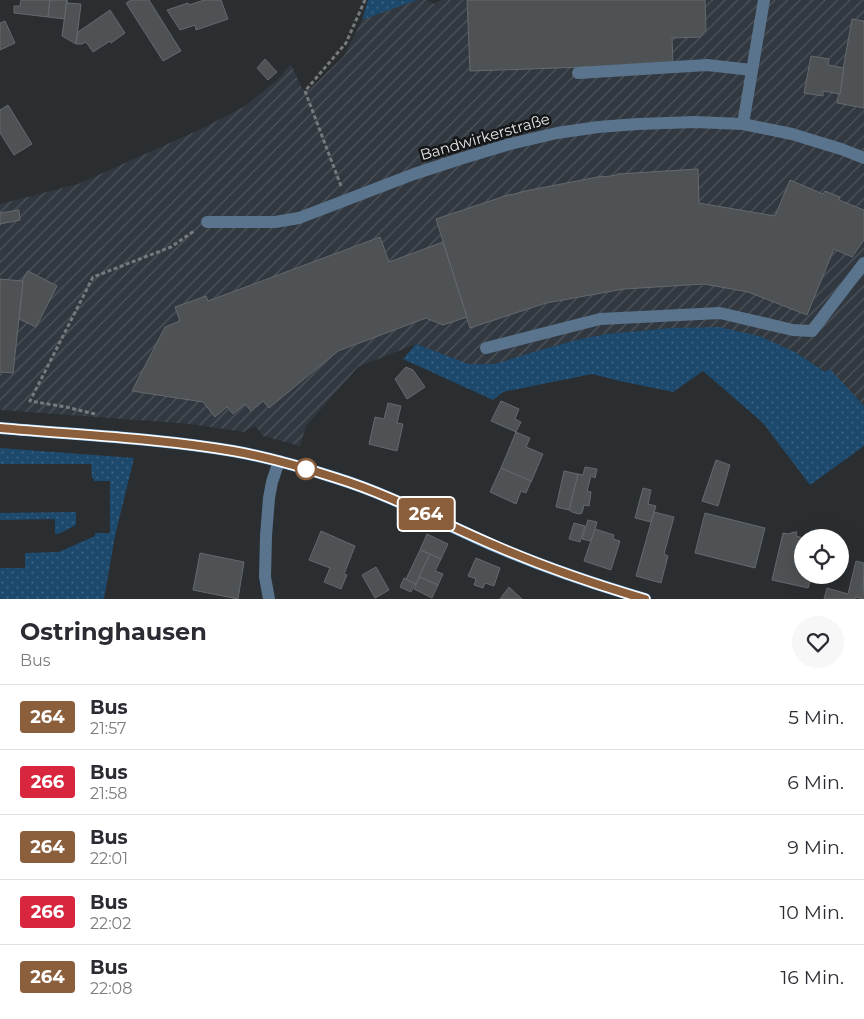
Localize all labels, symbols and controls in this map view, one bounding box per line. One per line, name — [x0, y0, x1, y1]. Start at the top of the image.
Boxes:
street label: Bandwirkerstraße — [418, 109, 552, 164]
unlabelled marker — [295, 458, 317, 480]
line badge: 264 — [397, 498, 455, 530]
text: 264 — [409, 503, 443, 525]
map controls — [794, 529, 849, 584]
button: locate — [794, 529, 849, 584]
button: heart — [792, 616, 844, 668]
text: Ostringhausen — [20, 617, 207, 646]
text: Bus — [20, 651, 51, 670]
text: Bus — [90, 696, 128, 719]
text: 264 — [30, 706, 65, 728]
text: 5 Min. — [788, 706, 844, 729]
text: 21:57 — [90, 719, 127, 738]
text: Bus — [90, 761, 128, 784]
text: 266 — [31, 771, 64, 793]
text: 6 Min. — [787, 771, 844, 794]
text: 21:58 — [90, 784, 128, 803]
text: Bus — [90, 826, 128, 849]
text: 264 — [30, 836, 65, 858]
text: 9 Min. — [787, 836, 844, 859]
text: 22:01 — [90, 849, 128, 868]
text: Bus — [90, 891, 128, 914]
text: 266 — [31, 901, 64, 923]
text: 10 Min. — [779, 901, 844, 924]
text: 22:02 — [90, 914, 131, 933]
text: Bus — [90, 956, 128, 979]
text: 264 — [30, 966, 65, 988]
text: 16 Min. — [780, 966, 844, 989]
text: 22:08 — [90, 979, 132, 998]

